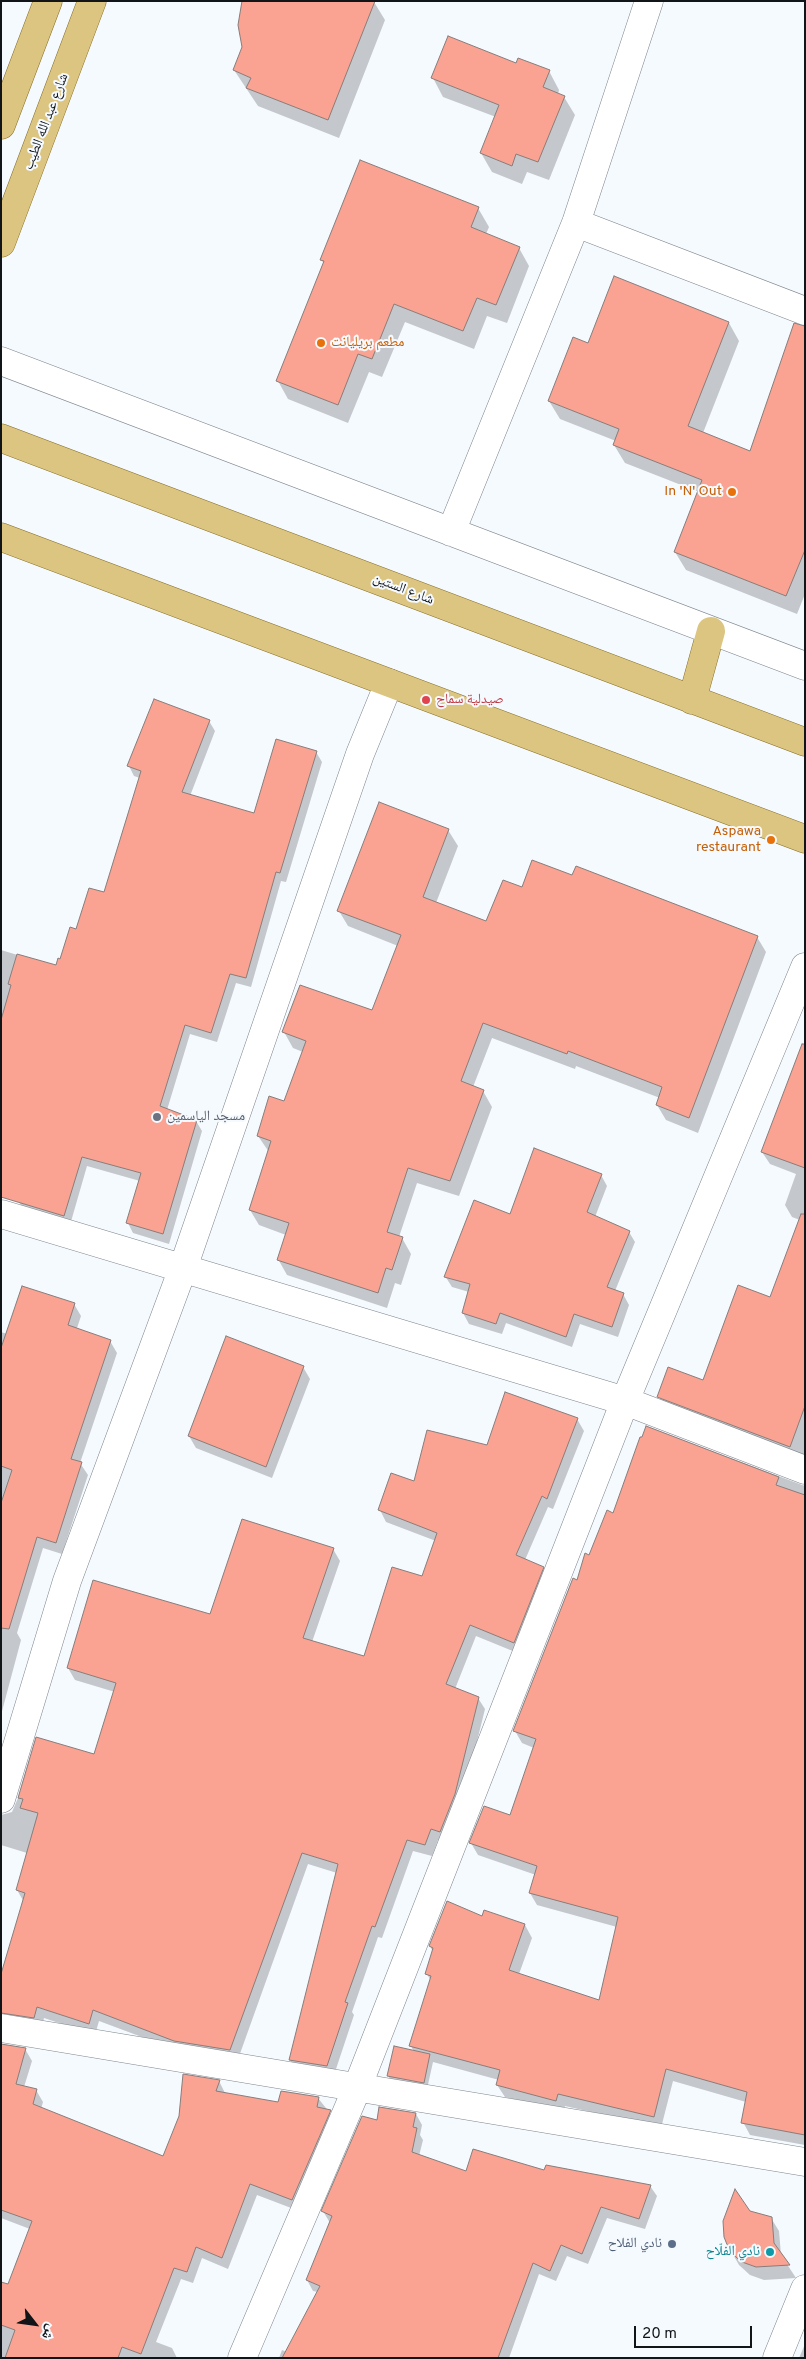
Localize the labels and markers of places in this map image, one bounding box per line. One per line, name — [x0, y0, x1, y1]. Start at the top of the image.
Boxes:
place label: مطعم بريليانت — [331, 335, 404, 351]
marker: مطعم بريليانت — [315, 337, 327, 349]
place label: In 'N' Out — [664, 484, 722, 500]
marker: In 'N' Out — [726, 486, 738, 498]
place label: صيدلية سماح — [436, 692, 504, 708]
marker: صيدلية سماح — [420, 694, 432, 706]
place label: Aspawa restaurant — [696, 824, 761, 856]
marker: Aspawa restaurant — [765, 834, 777, 846]
place label: مسجد الياسمين — [167, 1109, 245, 1125]
marker: مسجد الياسمين — [151, 1111, 163, 1123]
place label: نادي الفلاح — [608, 2236, 662, 2252]
marker: نادي الفلاح — [666, 2238, 678, 2250]
place label: نادي الفلّاح — [706, 2244, 760, 2260]
marker: نادي الفلّاح — [764, 2246, 776, 2258]

